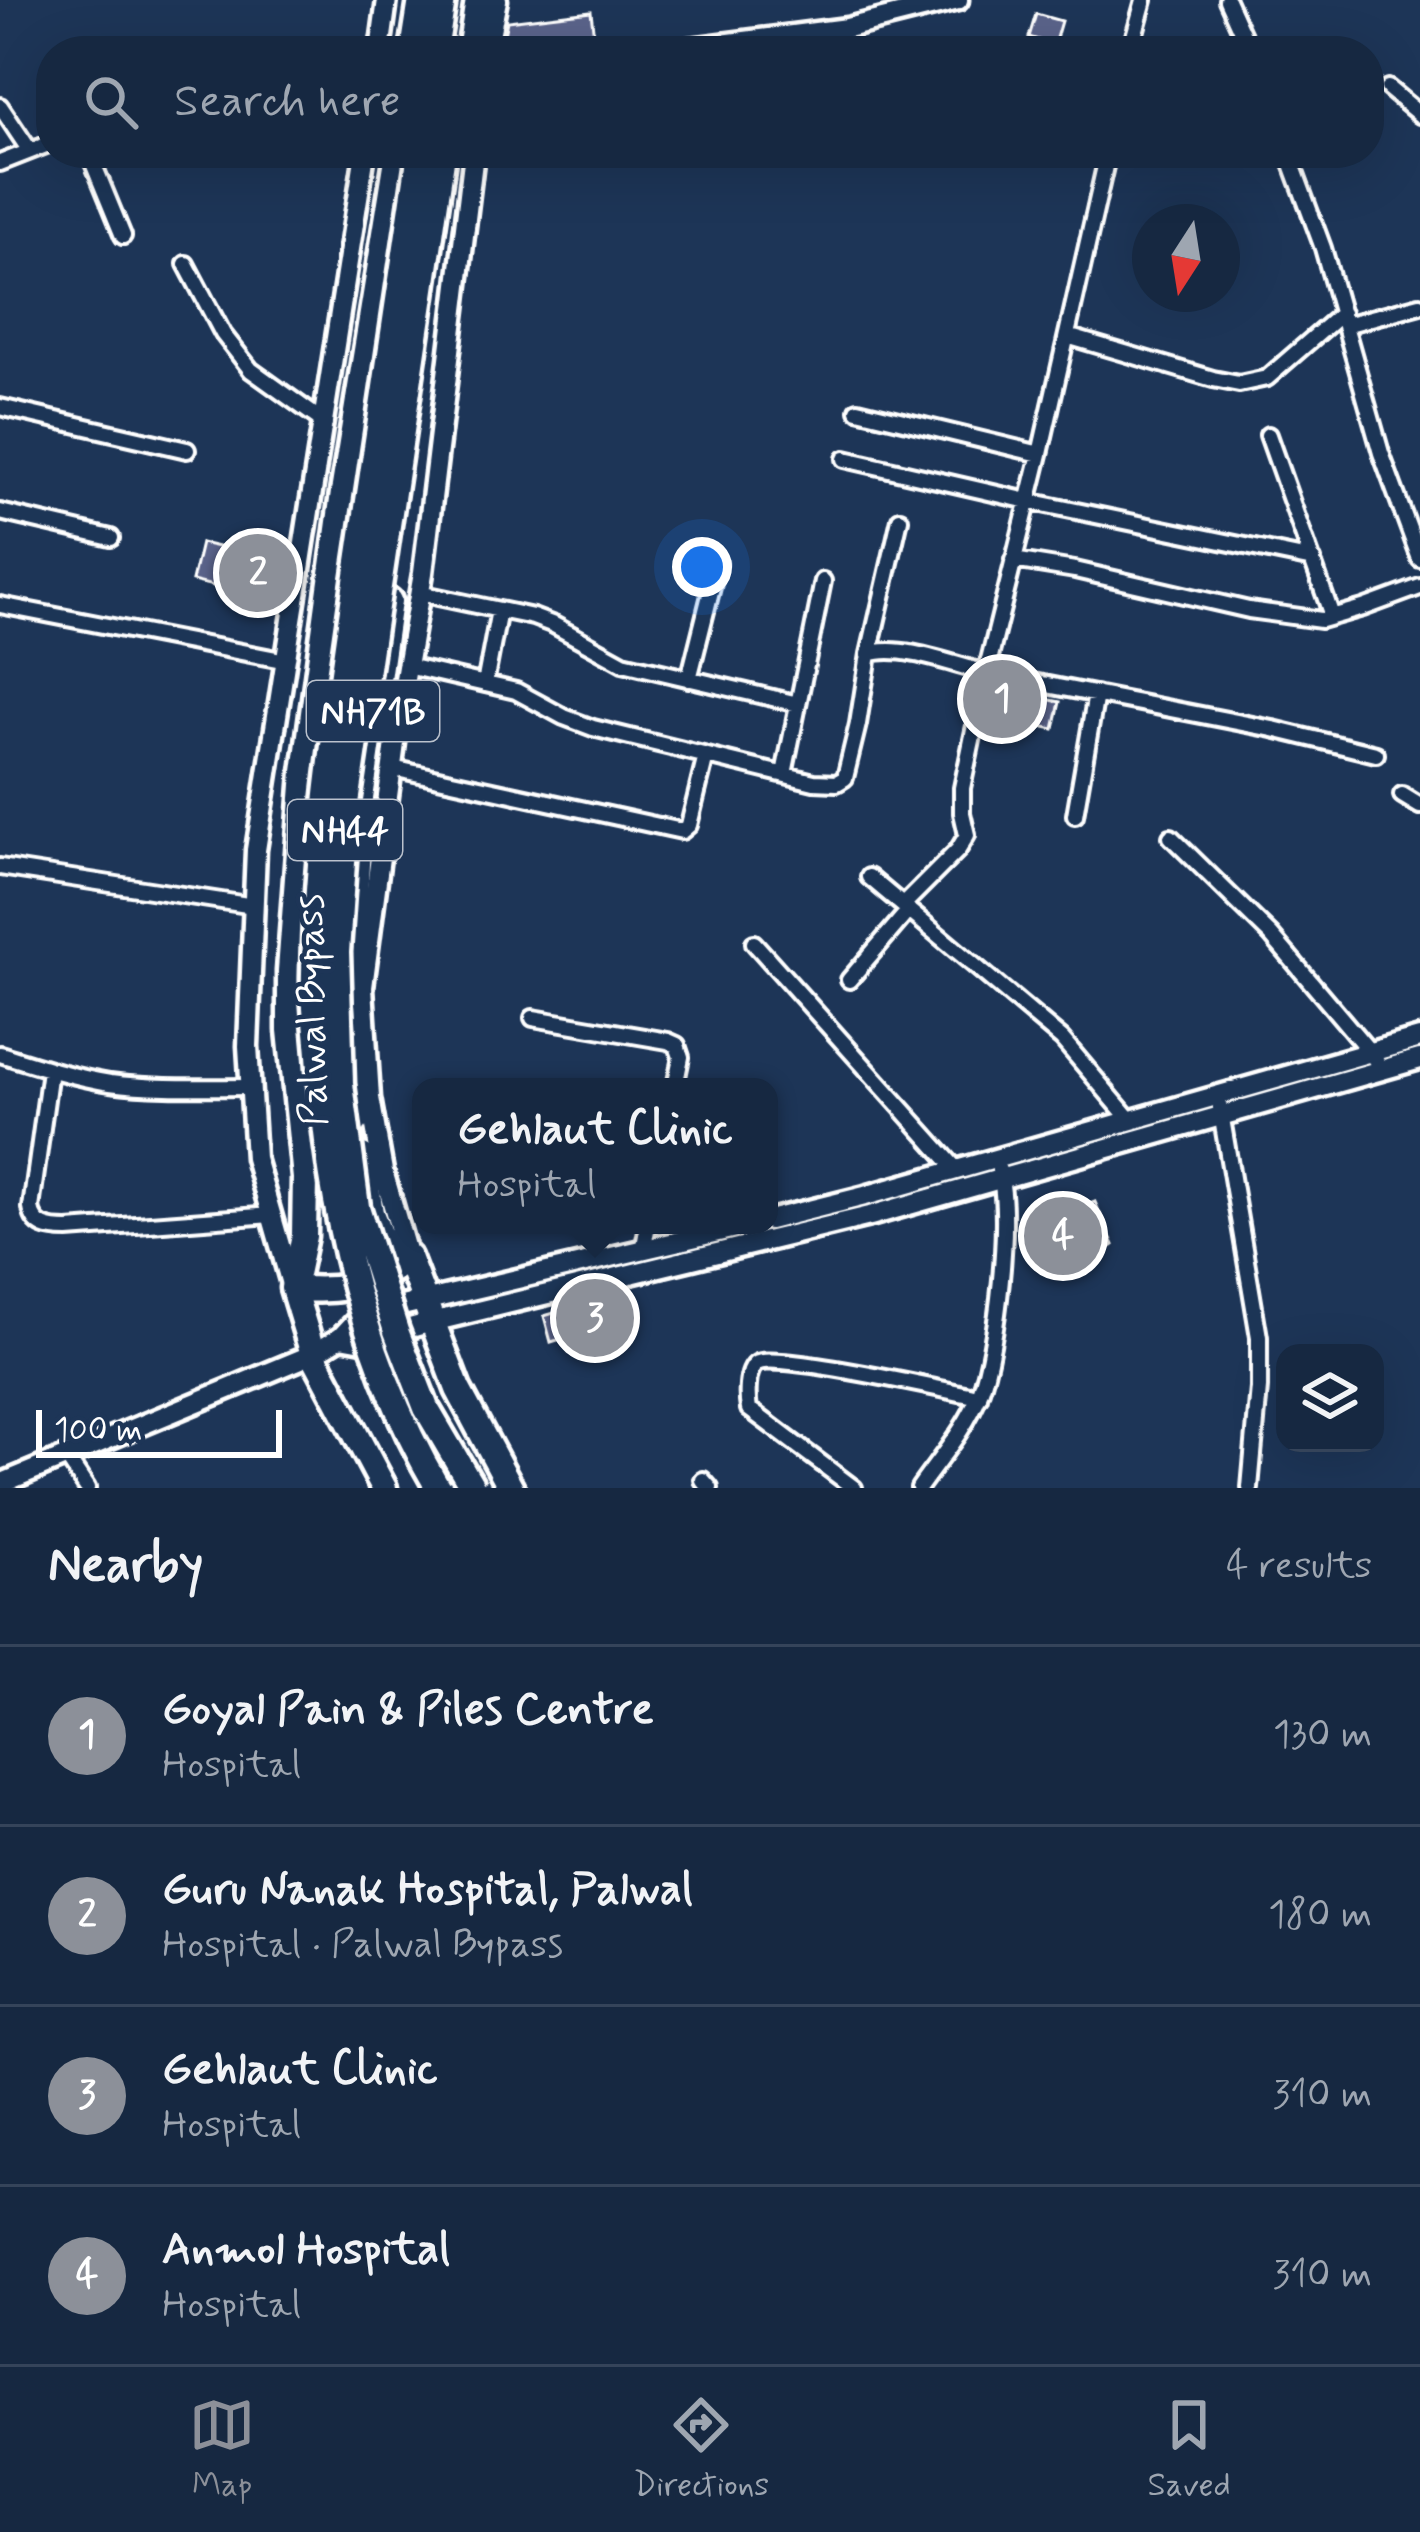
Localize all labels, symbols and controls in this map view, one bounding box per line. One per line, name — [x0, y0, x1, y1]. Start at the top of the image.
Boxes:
search box — [36, 36, 1384, 168]
icon: search — [78, 69, 144, 135]
text: Search here — [174, 73, 401, 132]
north arrow — [1132, 204, 1240, 312]
pin: 2 — [219, 528, 297, 618]
your location — [672, 537, 732, 597]
pin: 1 — [963, 654, 1041, 744]
road number: NH71B — [307, 681, 439, 741]
road number: NH44 — [288, 800, 402, 860]
street label: Palwal Bypass — [286, 893, 341, 1126]
popup — [412, 1078, 778, 1234]
text: Gehlaut Clinic — [457, 1101, 733, 1160]
text: Hospital — [457, 1160, 596, 1211]
pin: 4 — [1024, 1191, 1102, 1281]
pin: 3 — [556, 1273, 634, 1363]
map controls — [1276, 1344, 1384, 1452]
button: layers — [1276, 1344, 1384, 1452]
scale bar — [36, 1404, 282, 1457]
text: 100 m — [54, 1409, 143, 1453]
text: Nearby — [48, 1533, 203, 1599]
text: 4 results — [1226, 1541, 1372, 1592]
text: Goyal Pain & Piles Centre — [162, 1681, 654, 1740]
text: 1 — [78, 1710, 96, 1761]
text: 130 m — [1273, 1710, 1372, 1761]
text: Hospital — [162, 1740, 301, 1791]
text: Guru Nanak Hospital, Palwal — [162, 1861, 693, 1920]
text: 2 — [77, 1890, 97, 1941]
text: 180 m — [1268, 1890, 1372, 1941]
text: Hospital · Palwal Bypass — [162, 1920, 563, 1971]
text: Gehlaut Clinic — [162, 2041, 438, 2100]
text: 3 — [78, 2070, 96, 2121]
text: 310 m — [1273, 2070, 1372, 2121]
text: Hospital — [162, 2100, 301, 2151]
text: Anmol Hospital — [162, 2221, 450, 2280]
text: 4 — [76, 2250, 98, 2301]
text: 310 m — [1273, 2250, 1372, 2301]
text: Hospital — [162, 2280, 301, 2331]
tab: Map — [189, 2392, 255, 2508]
tab: Directions — [633, 2392, 769, 2508]
tab: Saved — [1147, 2392, 1231, 2508]

